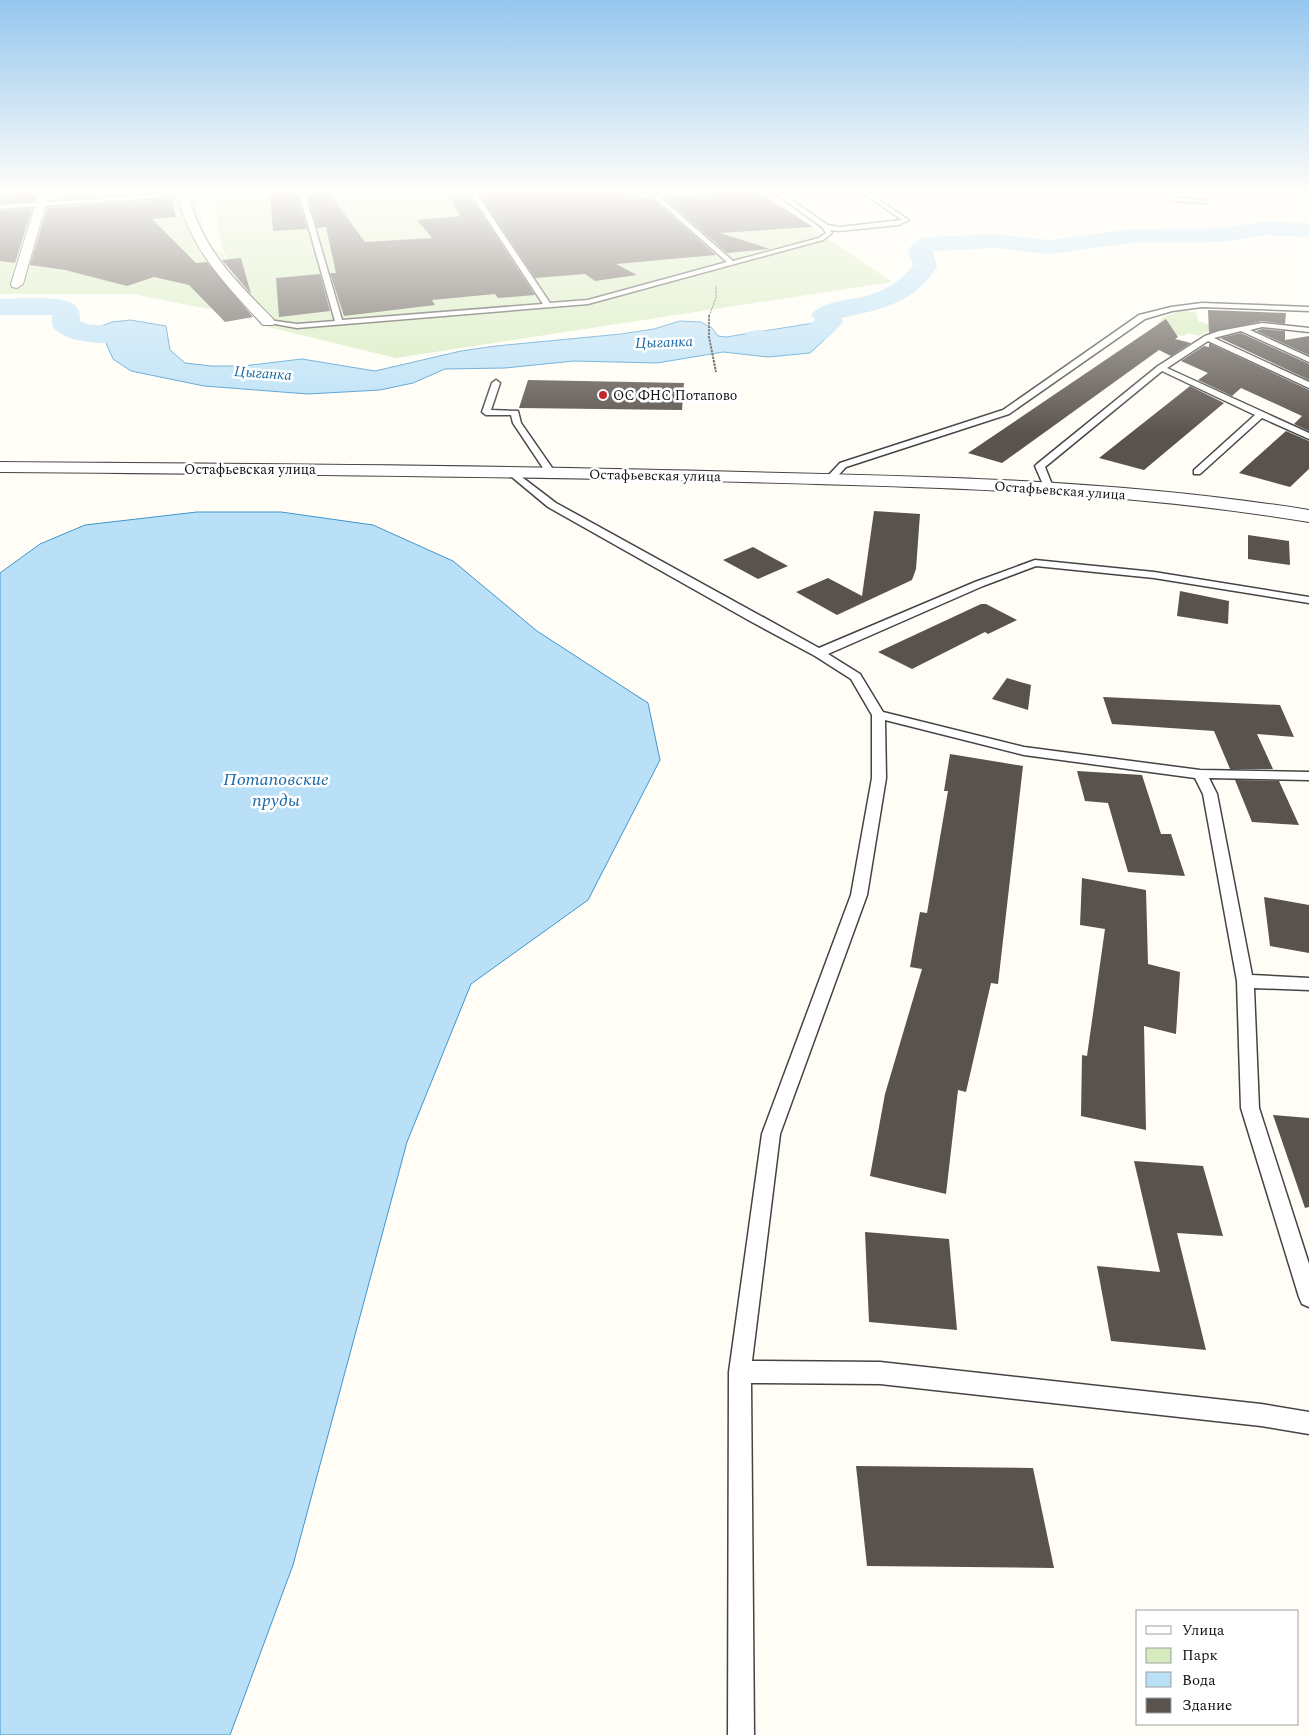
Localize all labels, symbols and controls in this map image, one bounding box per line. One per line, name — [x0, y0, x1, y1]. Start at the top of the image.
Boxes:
water label: Цыганка — [635, 330, 694, 355]
water label: Цыганка — [233, 360, 293, 387]
place label: ОС ФНС Потапово — [613, 385, 737, 406]
marker: ОС ФНС Потапово — [597, 389, 609, 401]
street label: Остафьевская улица — [184, 459, 316, 480]
street label: Остафьевская улица — [589, 464, 721, 487]
street label: Остафьевская улица — [993, 475, 1127, 506]
water label: Потаповские пруды — [223, 766, 329, 814]
legend — [1136, 1610, 1299, 1725]
text: Улица — [1182, 1619, 1225, 1642]
text: Парк — [1182, 1644, 1218, 1667]
text: Вода — [1182, 1669, 1216, 1692]
text: Здание — [1182, 1694, 1232, 1717]

